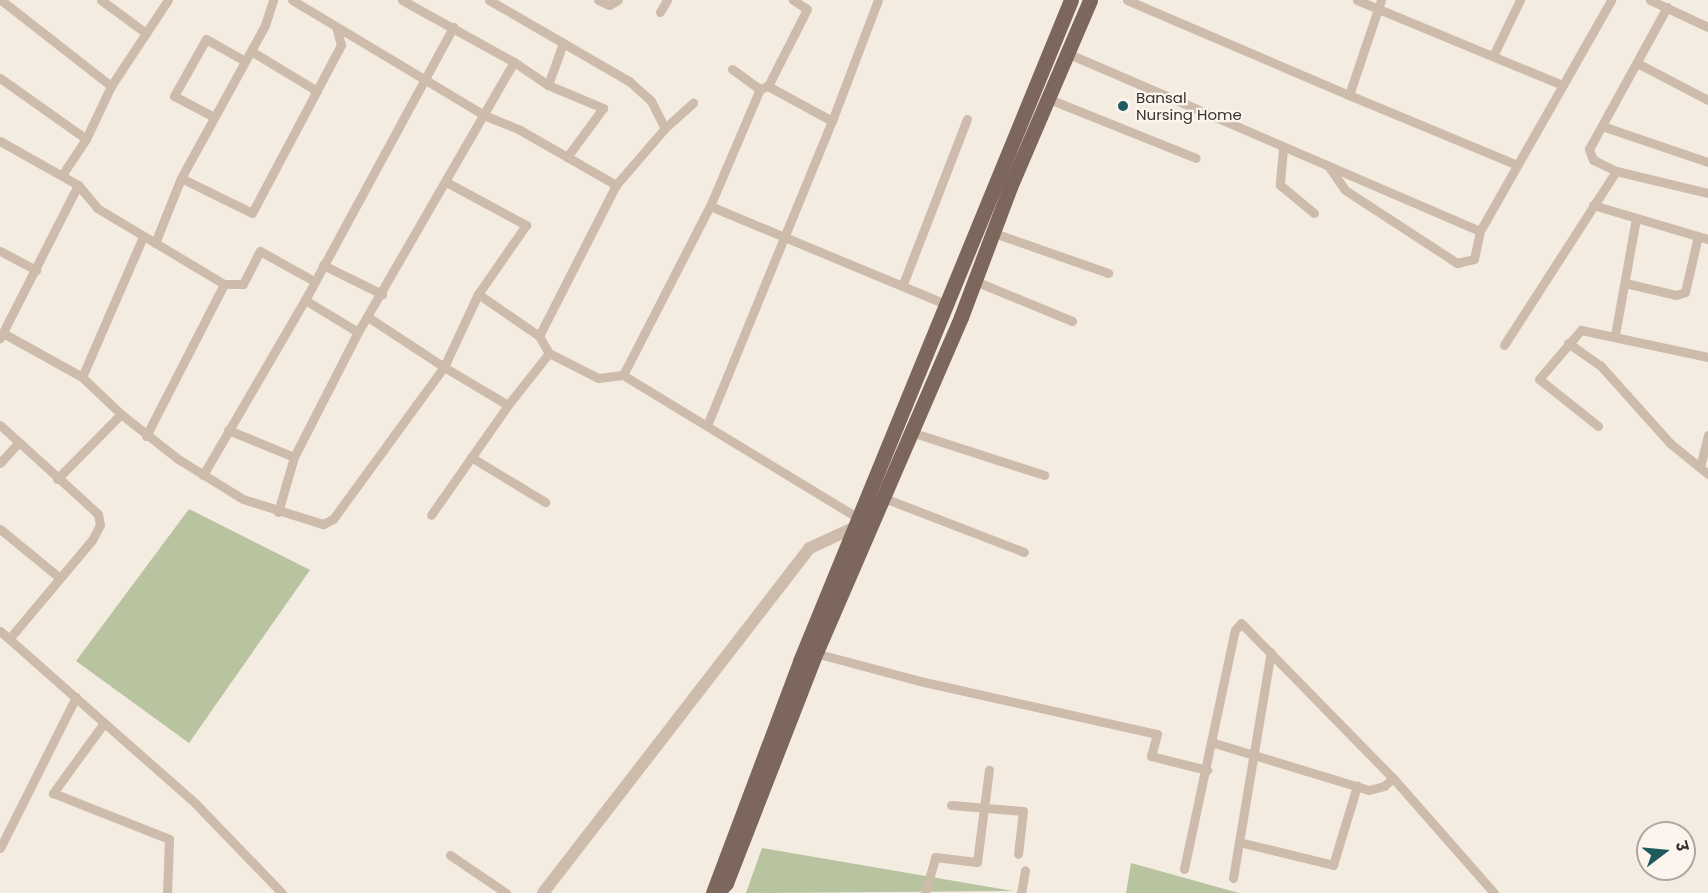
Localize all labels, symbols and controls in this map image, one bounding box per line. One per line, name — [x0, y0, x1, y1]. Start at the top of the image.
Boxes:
place label: Bansal Nursing Home — [1136, 88, 1242, 123]
marker: Bansal Nursing Home — [1114, 97, 1132, 115]
north arrow — [1636, 821, 1696, 881]
text: उ — [1670, 839, 1694, 854]

